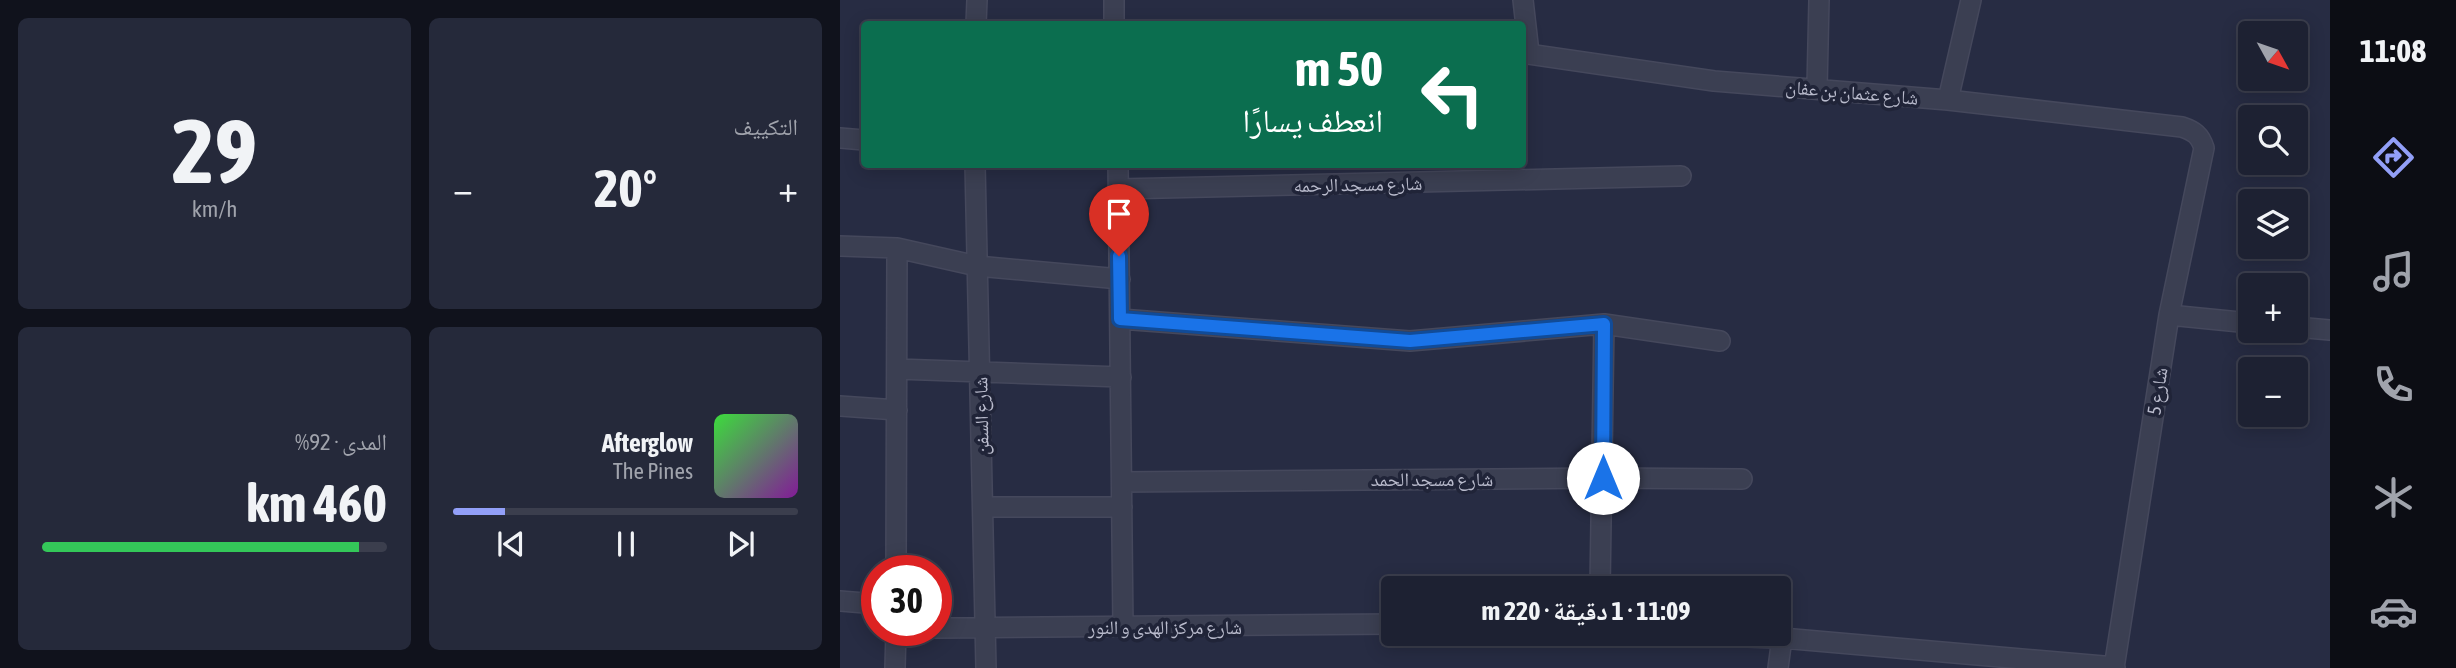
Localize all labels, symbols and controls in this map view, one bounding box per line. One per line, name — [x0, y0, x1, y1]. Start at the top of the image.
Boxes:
north arrow — [2238, 21, 2308, 91]
map controls — [2238, 21, 2308, 427]
text: 11:08 — [2360, 32, 2426, 69]
text: 50 m — [1295, 40, 1383, 96]
icon: left — [1407, 49, 1498, 140]
street label: شارع عثمان بن عفان — [1785, 75, 1919, 110]
text: 29 — [172, 98, 257, 202]
text: انعطف يسارًا — [1242, 102, 1383, 139]
button: search — [2238, 105, 2308, 175]
text: التكييف — [733, 114, 798, 140]
icon: directions — [2369, 133, 2418, 182]
text: 20° — [594, 158, 657, 218]
text: − — [453, 167, 473, 210]
text: + — [778, 167, 798, 210]
street label: شارع مسجد الرحمه — [1293, 172, 1423, 197]
pin — [1089, 184, 1149, 256]
button: layers — [2238, 189, 2308, 259]
icon: arrive — [1100, 195, 1138, 233]
text: km/h — [192, 196, 237, 222]
icon: music — [2369, 247, 2418, 296]
button: + — [2238, 273, 2308, 343]
button: − — [2238, 357, 2308, 427]
icon: phone — [2369, 360, 2418, 409]
street label: شارع 5 — [2142, 366, 2173, 416]
street label: شارع السفن — [969, 377, 994, 455]
text: Afterglow — [602, 428, 693, 458]
text: المدى · 92% — [295, 429, 387, 455]
position arrow — [1566, 441, 1640, 515]
text: The Pines — [613, 458, 693, 484]
street label: شارع مسجد الحمد — [1371, 468, 1493, 491]
text: 460 km — [246, 473, 387, 533]
icon: climate — [2369, 473, 2418, 522]
icon: previous — [492, 525, 530, 563]
icon: pause — [607, 525, 645, 563]
icon: next — [722, 525, 760, 563]
speed limit sign: 30 — [861, 555, 952, 646]
icon: car — [2369, 587, 2418, 636]
text: 11:09 · 1 دقيقة · 220 m — [1482, 596, 1690, 626]
street label: شارع مركز الهدى و النور — [1087, 616, 1242, 639]

